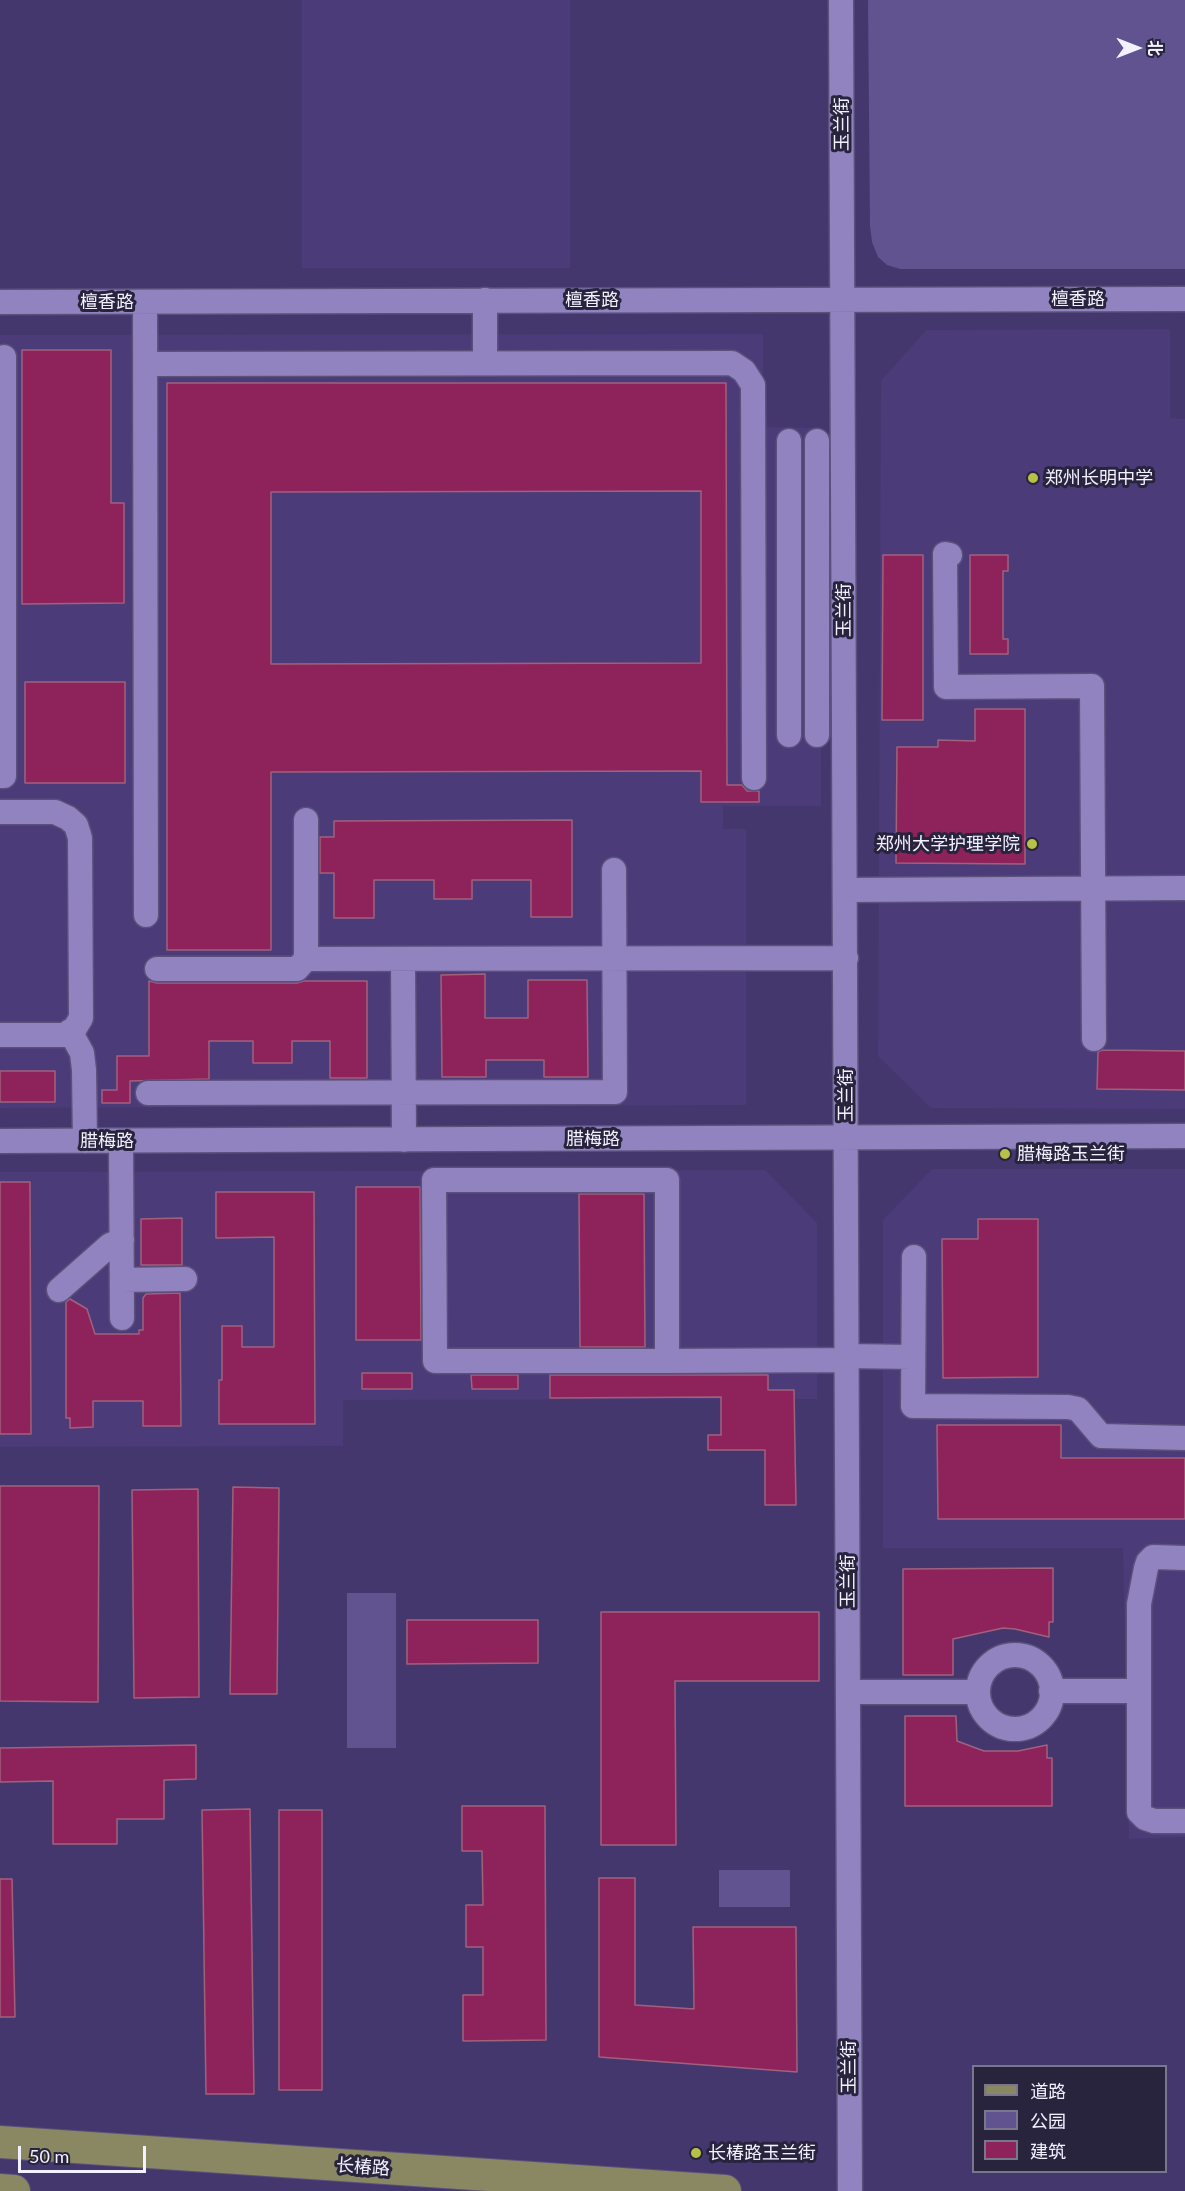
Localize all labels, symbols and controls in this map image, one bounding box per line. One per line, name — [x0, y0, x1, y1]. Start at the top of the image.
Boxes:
north arrow — [1107, 18, 1167, 78]
text: 北 — [1146, 40, 1165, 56]
street label: 玉兰街 — [831, 97, 853, 151]
street label: 檀香路 — [1051, 288, 1105, 310]
street label: 檀香路 — [565, 289, 619, 311]
street label: 檀香路 — [80, 291, 134, 313]
place label: 郑州长明中学 — [1045, 467, 1153, 489]
marker: 郑州长明中学 — [1026, 471, 1040, 485]
street label: 玉兰街 — [833, 583, 855, 637]
place label: 郑州大学护理学院 — [876, 833, 1020, 855]
marker: 郑州大学护理学院 — [1025, 837, 1039, 851]
street label: 玉兰街 — [835, 1068, 857, 1122]
street label: 腊梅路 — [566, 1128, 620, 1150]
street label: 腊梅路 — [80, 1130, 134, 1152]
place label: 腊梅路玉兰街 — [1017, 1143, 1125, 1165]
marker: 腊梅路玉兰街 — [998, 1147, 1012, 1161]
street label: 玉兰街 — [837, 1554, 859, 1608]
street label: 玉兰街 — [838, 2040, 860, 2094]
legend — [972, 2065, 1167, 2173]
text: 道路 — [1030, 2080, 1066, 2102]
text: 公园 — [1030, 2110, 1066, 2132]
scale bar — [21, 2134, 148, 2172]
text: 建筑 — [1030, 2140, 1066, 2162]
place label: 长椿路玉兰街 — [708, 2142, 816, 2164]
text: 50 m — [29, 2145, 69, 2167]
marker: 长椿路玉兰街 — [689, 2146, 703, 2160]
street label: 长椿路 — [335, 2154, 391, 2180]

